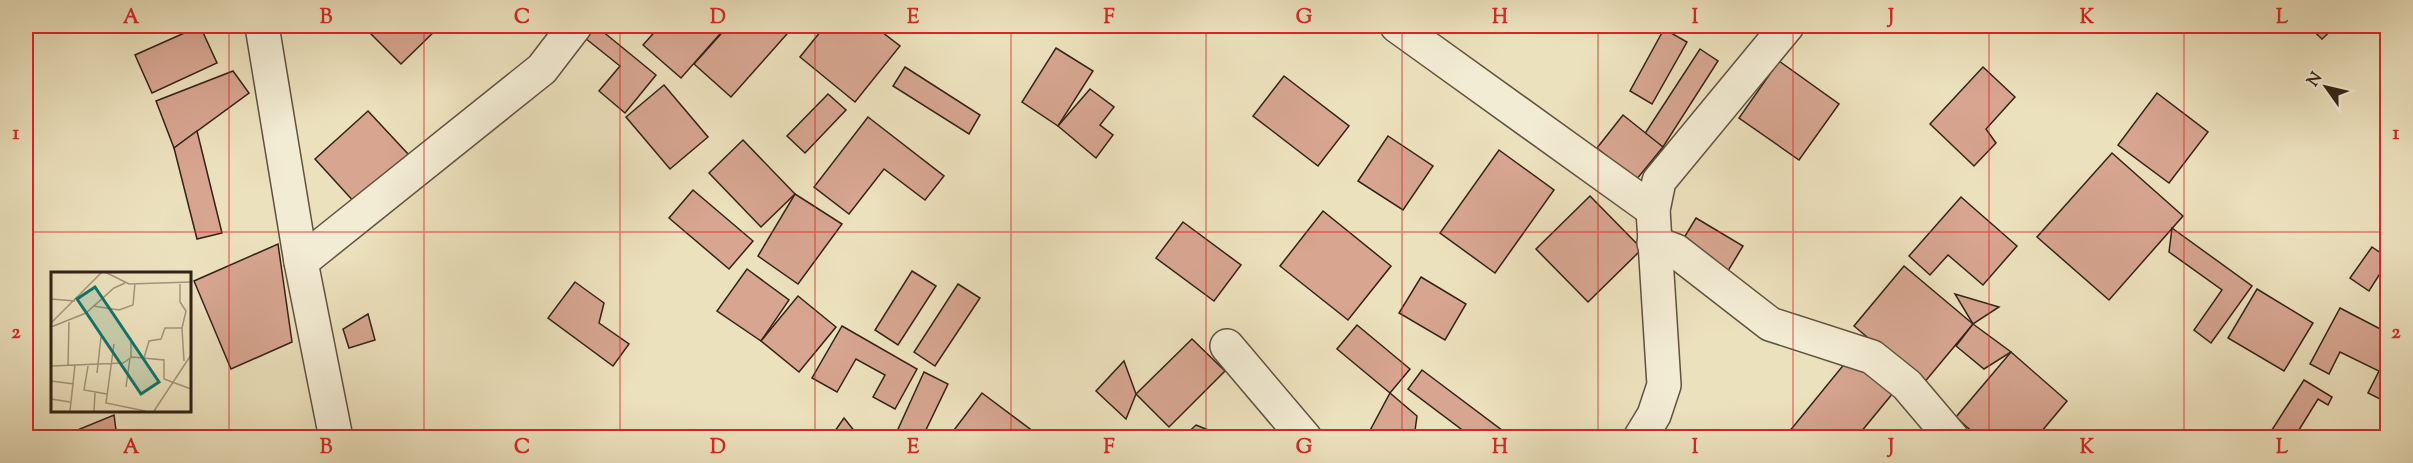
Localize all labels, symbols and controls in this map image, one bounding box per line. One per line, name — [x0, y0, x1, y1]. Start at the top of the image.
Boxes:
text: A — [123, 4, 140, 33]
text: B — [320, 4, 333, 33]
text: C — [514, 4, 530, 33]
text: D — [710, 4, 726, 33]
text: E — [907, 4, 920, 33]
text: F — [1103, 4, 1115, 33]
text: G — [1296, 4, 1313, 33]
text: H — [1492, 4, 1508, 33]
text: I — [1692, 4, 1699, 33]
text: J — [1886, 4, 1894, 33]
text: K — [2080, 4, 2095, 33]
text: L — [2276, 4, 2289, 33]
north arrow — [2296, 57, 2356, 117]
text: N — [2303, 68, 2329, 92]
text: 1 — [13, 120, 20, 149]
text: 1 — [2393, 120, 2400, 149]
inset map — [51, 272, 190, 412]
text: 2 — [11, 319, 21, 348]
text: 2 — [2391, 319, 2401, 348]
text: A — [123, 434, 140, 463]
text: B — [320, 434, 333, 463]
text: C — [514, 434, 530, 463]
text: D — [710, 434, 726, 463]
text: E — [907, 434, 920, 463]
text: F — [1103, 434, 1115, 463]
text: G — [1296, 434, 1313, 463]
text: H — [1492, 434, 1508, 463]
text: I — [1692, 434, 1699, 463]
text: J — [1886, 434, 1894, 463]
text: K — [2080, 434, 2095, 463]
text: L — [2276, 434, 2289, 463]

